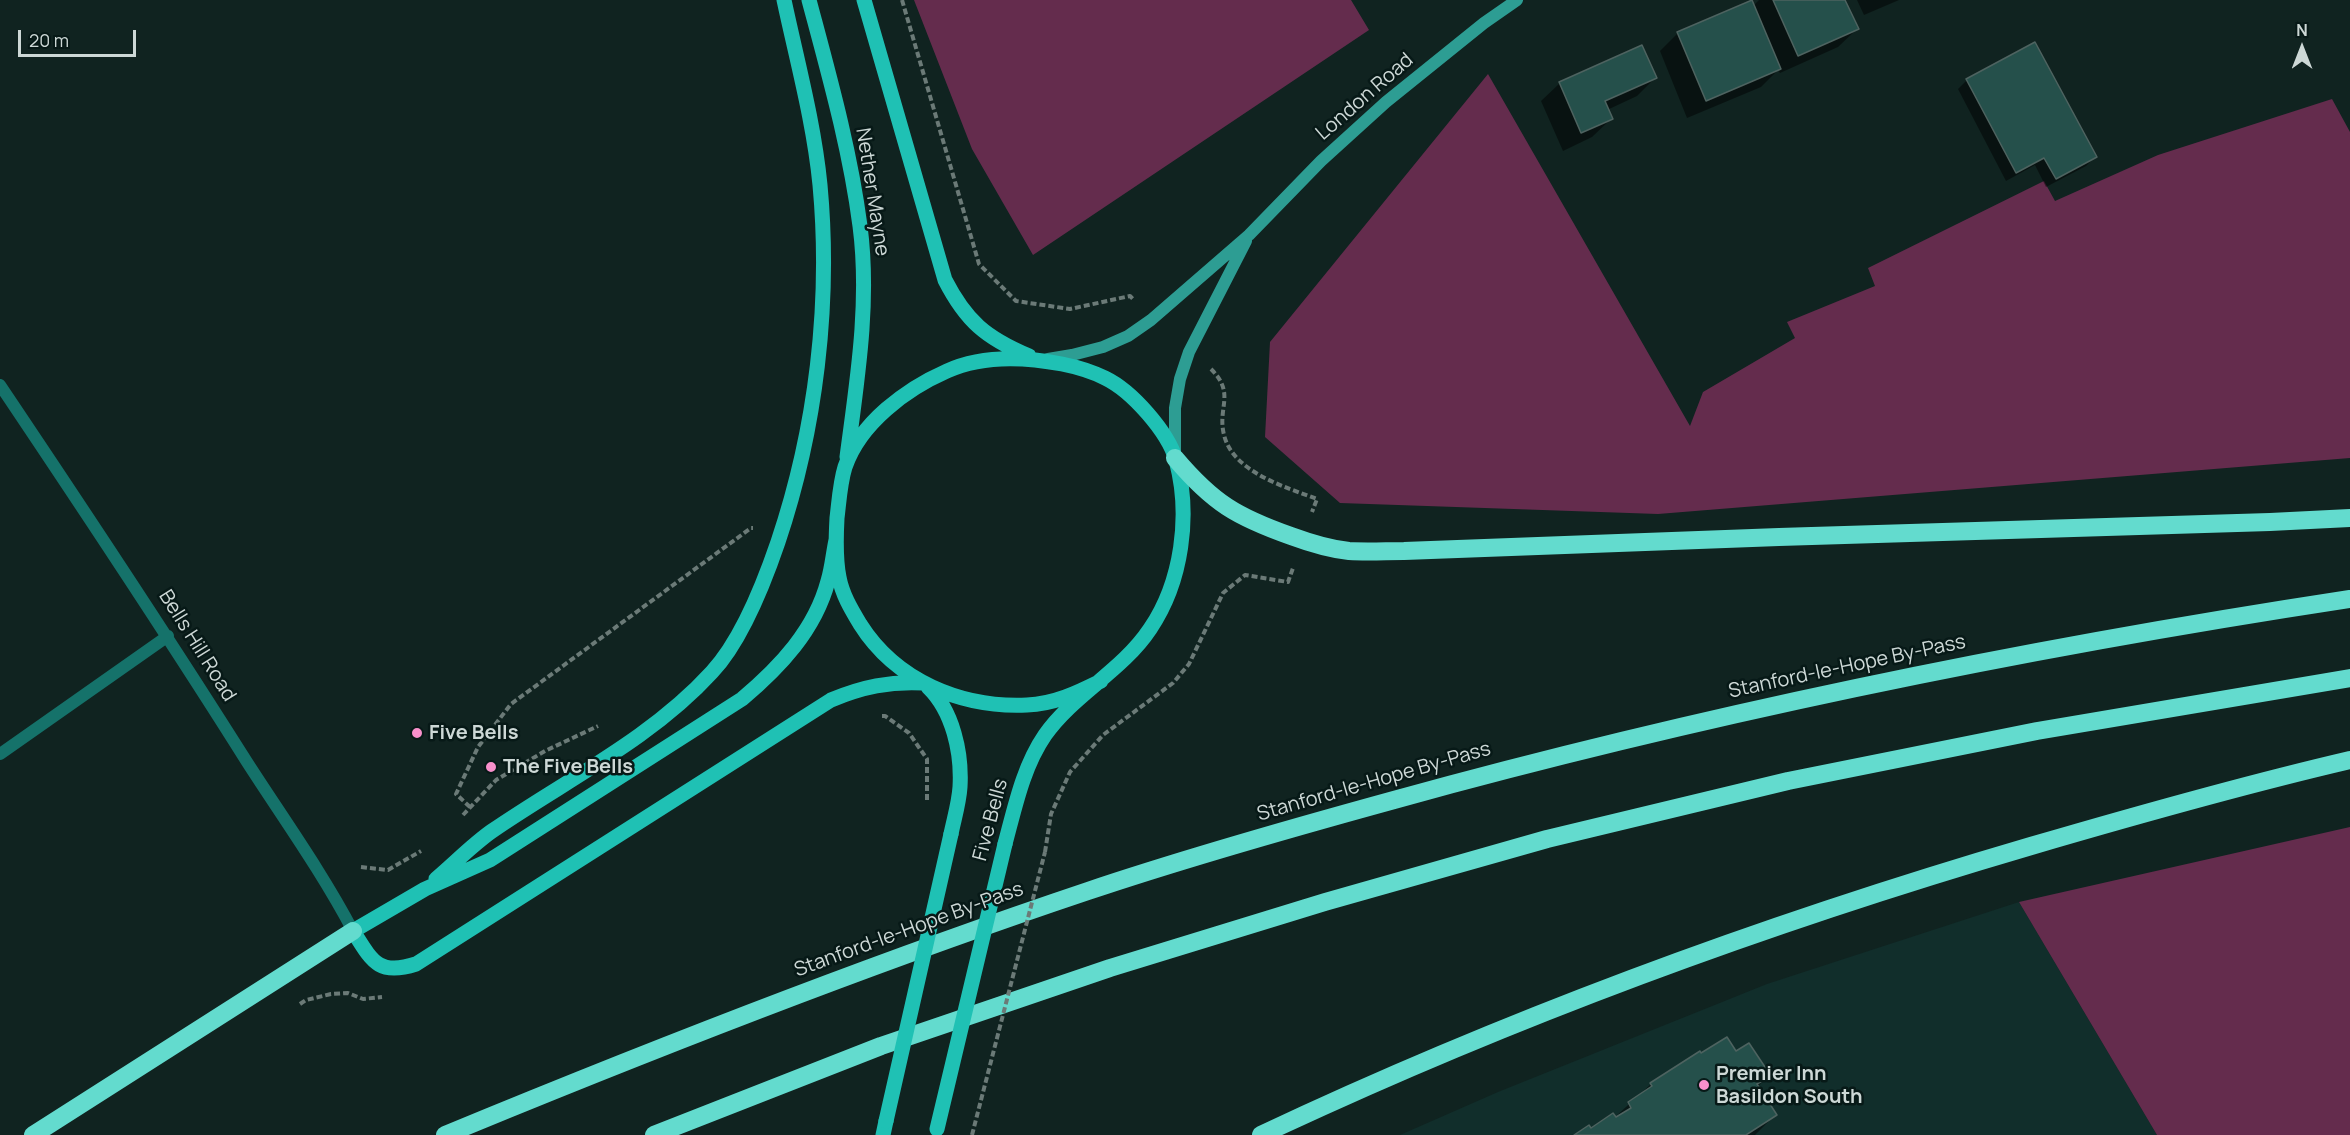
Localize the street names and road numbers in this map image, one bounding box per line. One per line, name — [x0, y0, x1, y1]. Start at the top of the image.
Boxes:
street label: London Road — [1312, 48, 1418, 146]
street label: Nether Mayne — [850, 126, 894, 258]
street label: Bells Hill Road — [153, 586, 241, 706]
street label: Stanford-le-Hope By-Pass — [1726, 630, 1968, 704]
street label: Stanford-le-Hope By-Pass — [1254, 737, 1494, 827]
street label: Five Bells — [969, 776, 1013, 864]
street label: Stanford-le-Hope By-Pass — [791, 877, 1027, 983]

